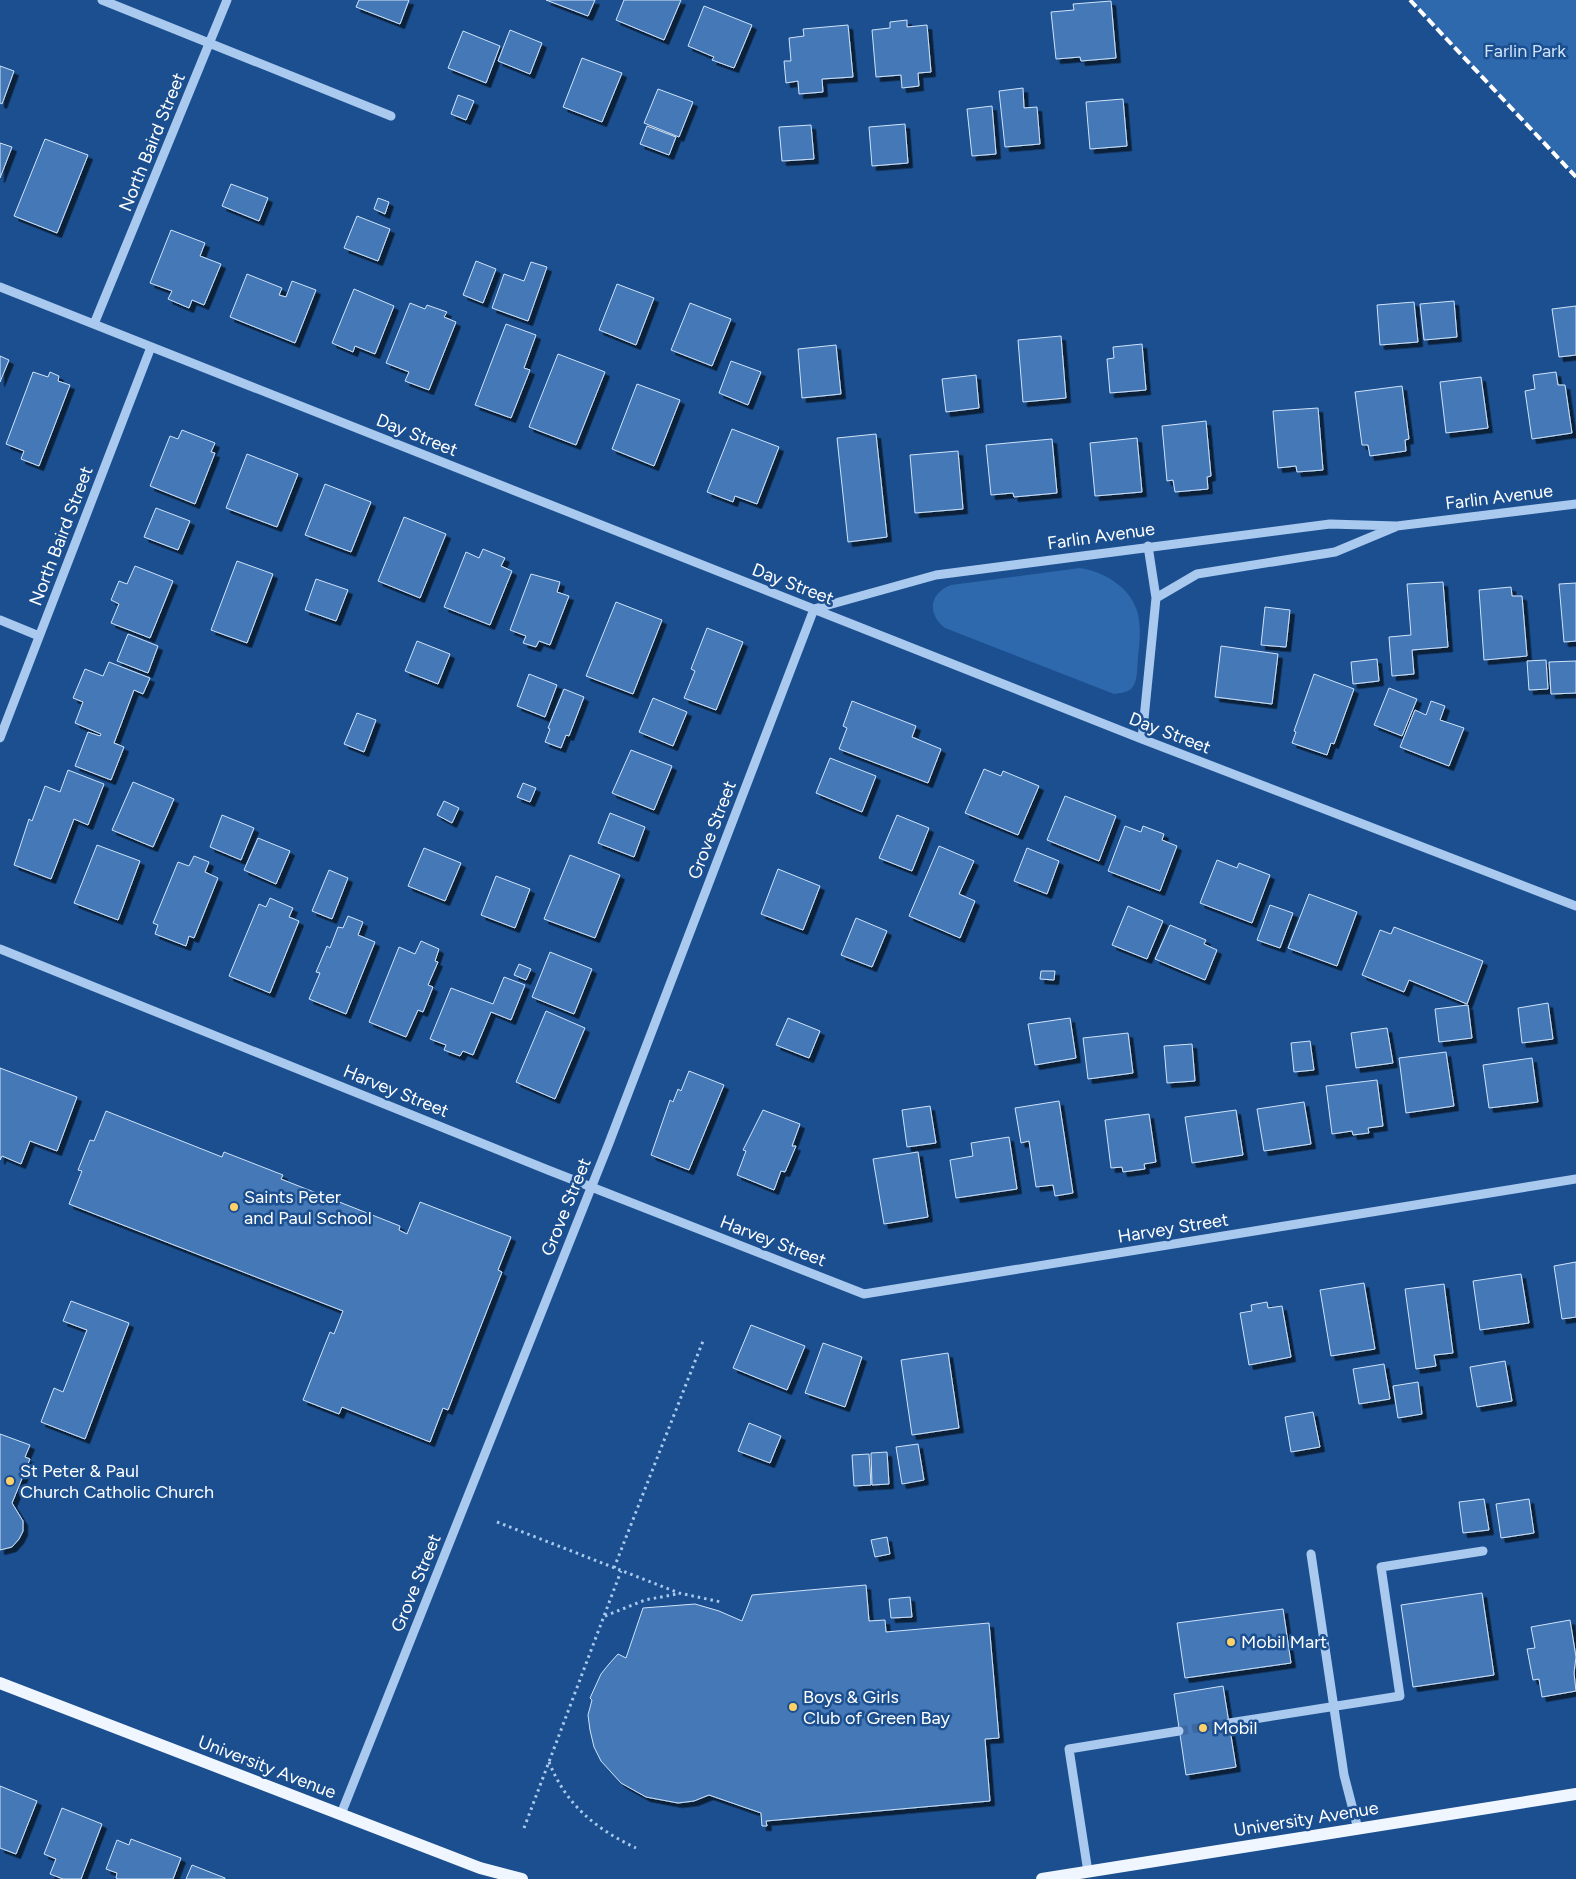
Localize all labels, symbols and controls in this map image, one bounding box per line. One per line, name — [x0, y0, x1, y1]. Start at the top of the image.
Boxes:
park label: Farlin Park — [1484, 40, 1566, 62]
street label: North Baird Street — [114, 69, 190, 215]
street label: Day Street — [373, 409, 461, 461]
street label: North Baird Street — [24, 463, 98, 609]
street label: Farlin Avenue — [1444, 479, 1554, 515]
street label: Farlin Avenue — [1046, 518, 1156, 554]
street label: Day Street — [749, 558, 837, 610]
street label: Day Street — [1126, 707, 1214, 759]
street label: Grove Street — [683, 777, 741, 882]
street label: Harvey Street — [340, 1060, 452, 1122]
street label: Grove Street — [536, 1155, 596, 1259]
place label: Saints Peter and Paul School — [244, 1186, 372, 1229]
marker: Saints Peter and Paul School — [228, 1201, 240, 1213]
street label: Harvey Street — [1116, 1208, 1230, 1248]
street label: Harvey Street — [717, 1211, 829, 1271]
place label: St Peter & Paul Church Catholic Church — [20, 1460, 214, 1503]
marker: St Peter & Paul Church Catholic Church — [4, 1475, 16, 1487]
street label: Grove Street — [386, 1531, 446, 1635]
place label: Mobil Mart — [1241, 1631, 1327, 1653]
marker: Mobil Mart — [1225, 1636, 1237, 1648]
place label: Boys & Girls Club of Green Bay — [803, 1686, 950, 1729]
marker: Boys & Girls Club of Green Bay — [787, 1701, 799, 1713]
place label: Mobil — [1213, 1717, 1257, 1739]
marker: Mobil — [1197, 1722, 1209, 1734]
street label: University Avenue — [195, 1731, 339, 1804]
street label: University Avenue — [1232, 1797, 1380, 1841]

